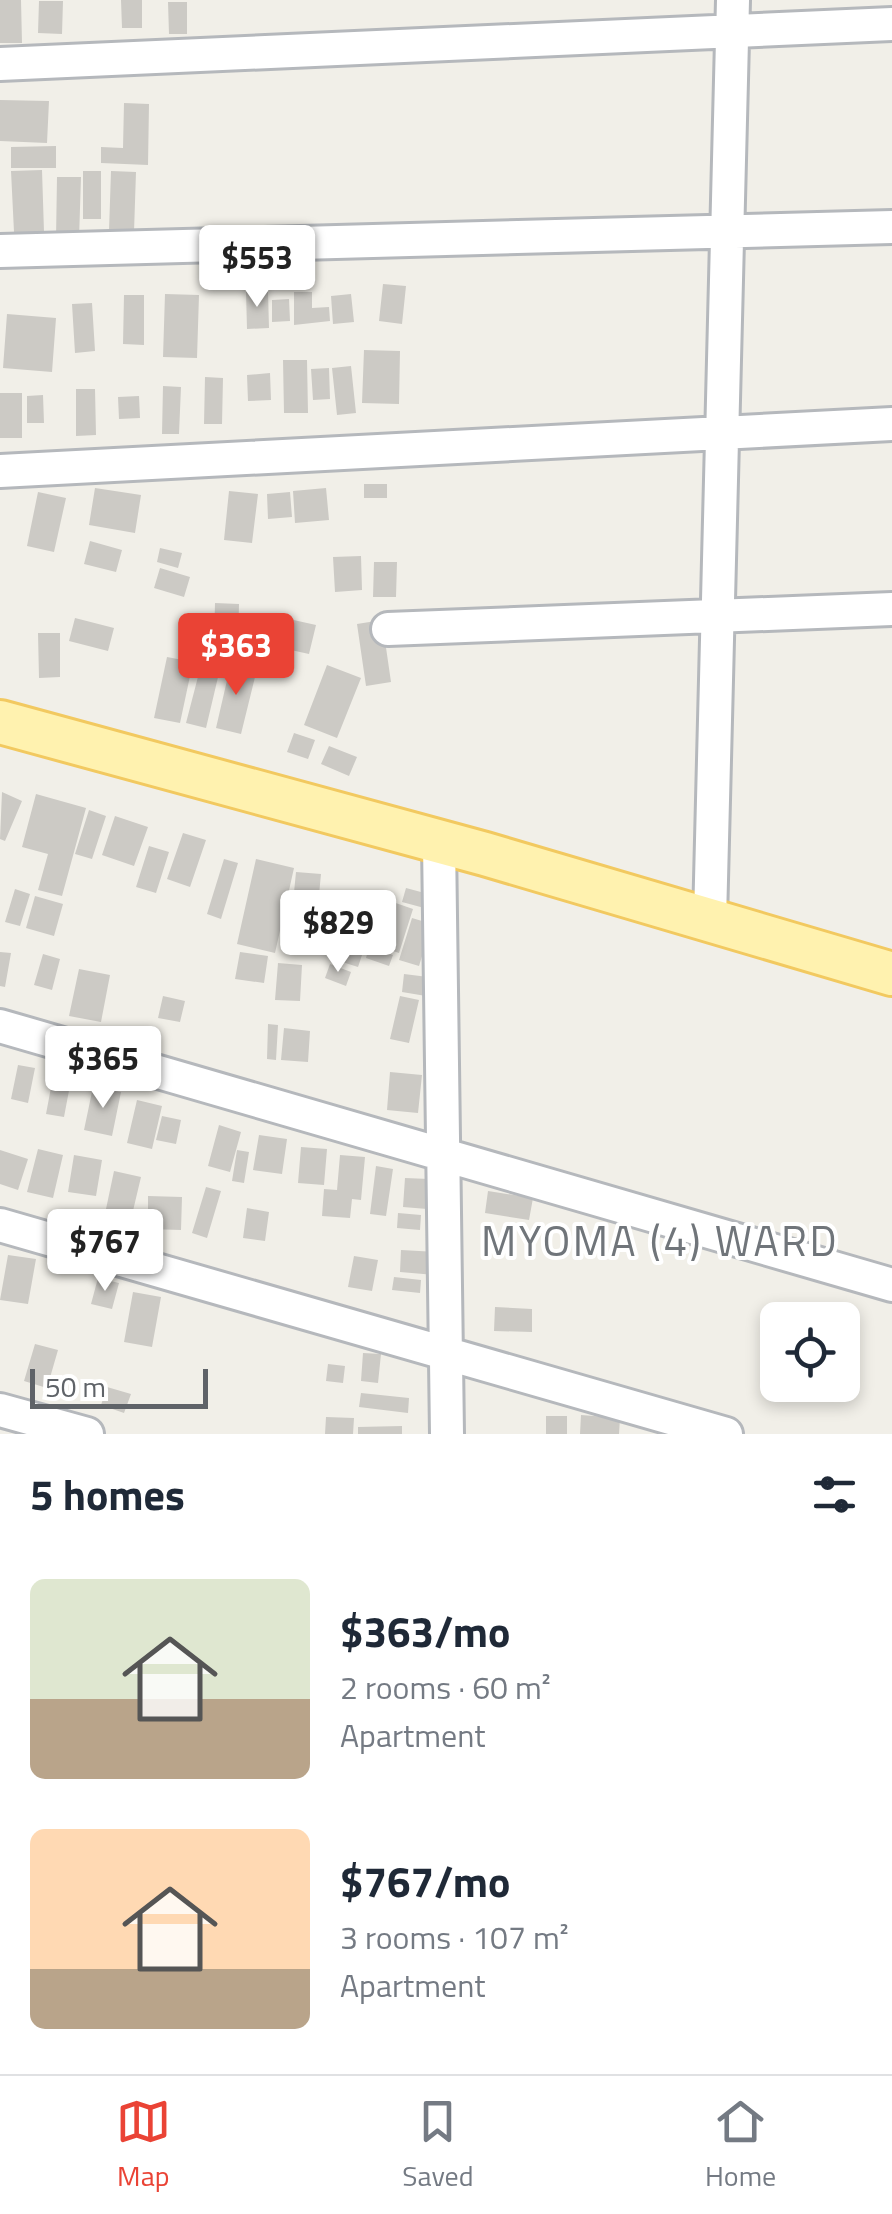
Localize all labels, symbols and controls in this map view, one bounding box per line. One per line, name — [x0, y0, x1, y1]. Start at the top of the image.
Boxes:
pin: $553 — [198, 225, 316, 310]
text: $553 — [221, 233, 293, 281]
pin: $363 — [177, 613, 295, 698]
text: $363 — [200, 621, 272, 669]
pin: $829 — [279, 890, 397, 975]
text: $829 — [302, 898, 374, 946]
pin: $365 — [44, 1026, 162, 1111]
text: $365 — [67, 1034, 139, 1082]
district label: MYOMA (4) WARD — [481, 1208, 839, 1272]
pin: $767 — [46, 1209, 164, 1294]
text: $767 — [69, 1217, 141, 1265]
map controls — [760, 1302, 860, 1402]
button: locate — [760, 1302, 860, 1402]
scale bar — [30, 1364, 208, 1408]
text: 50 m — [45, 1365, 106, 1408]
text: 5 homes — [30, 1462, 185, 1526]
icon: filters — [807, 1467, 862, 1522]
text: $363/mo — [340, 1599, 510, 1663]
icon: home — [110, 1619, 230, 1739]
text: 2 rooms · 60 m² — [340, 1663, 551, 1711]
text: Apartment — [340, 1711, 486, 1759]
text: $767/mo — [340, 1849, 510, 1913]
icon: home — [110, 1869, 230, 1989]
text: 3 rooms · 107 m² — [340, 1913, 569, 1961]
text: Apartment — [340, 1961, 486, 2009]
tab: Map — [116, 2094, 171, 2197]
tab: Saved — [402, 2094, 474, 2197]
tab: Home — [705, 2094, 776, 2197]

